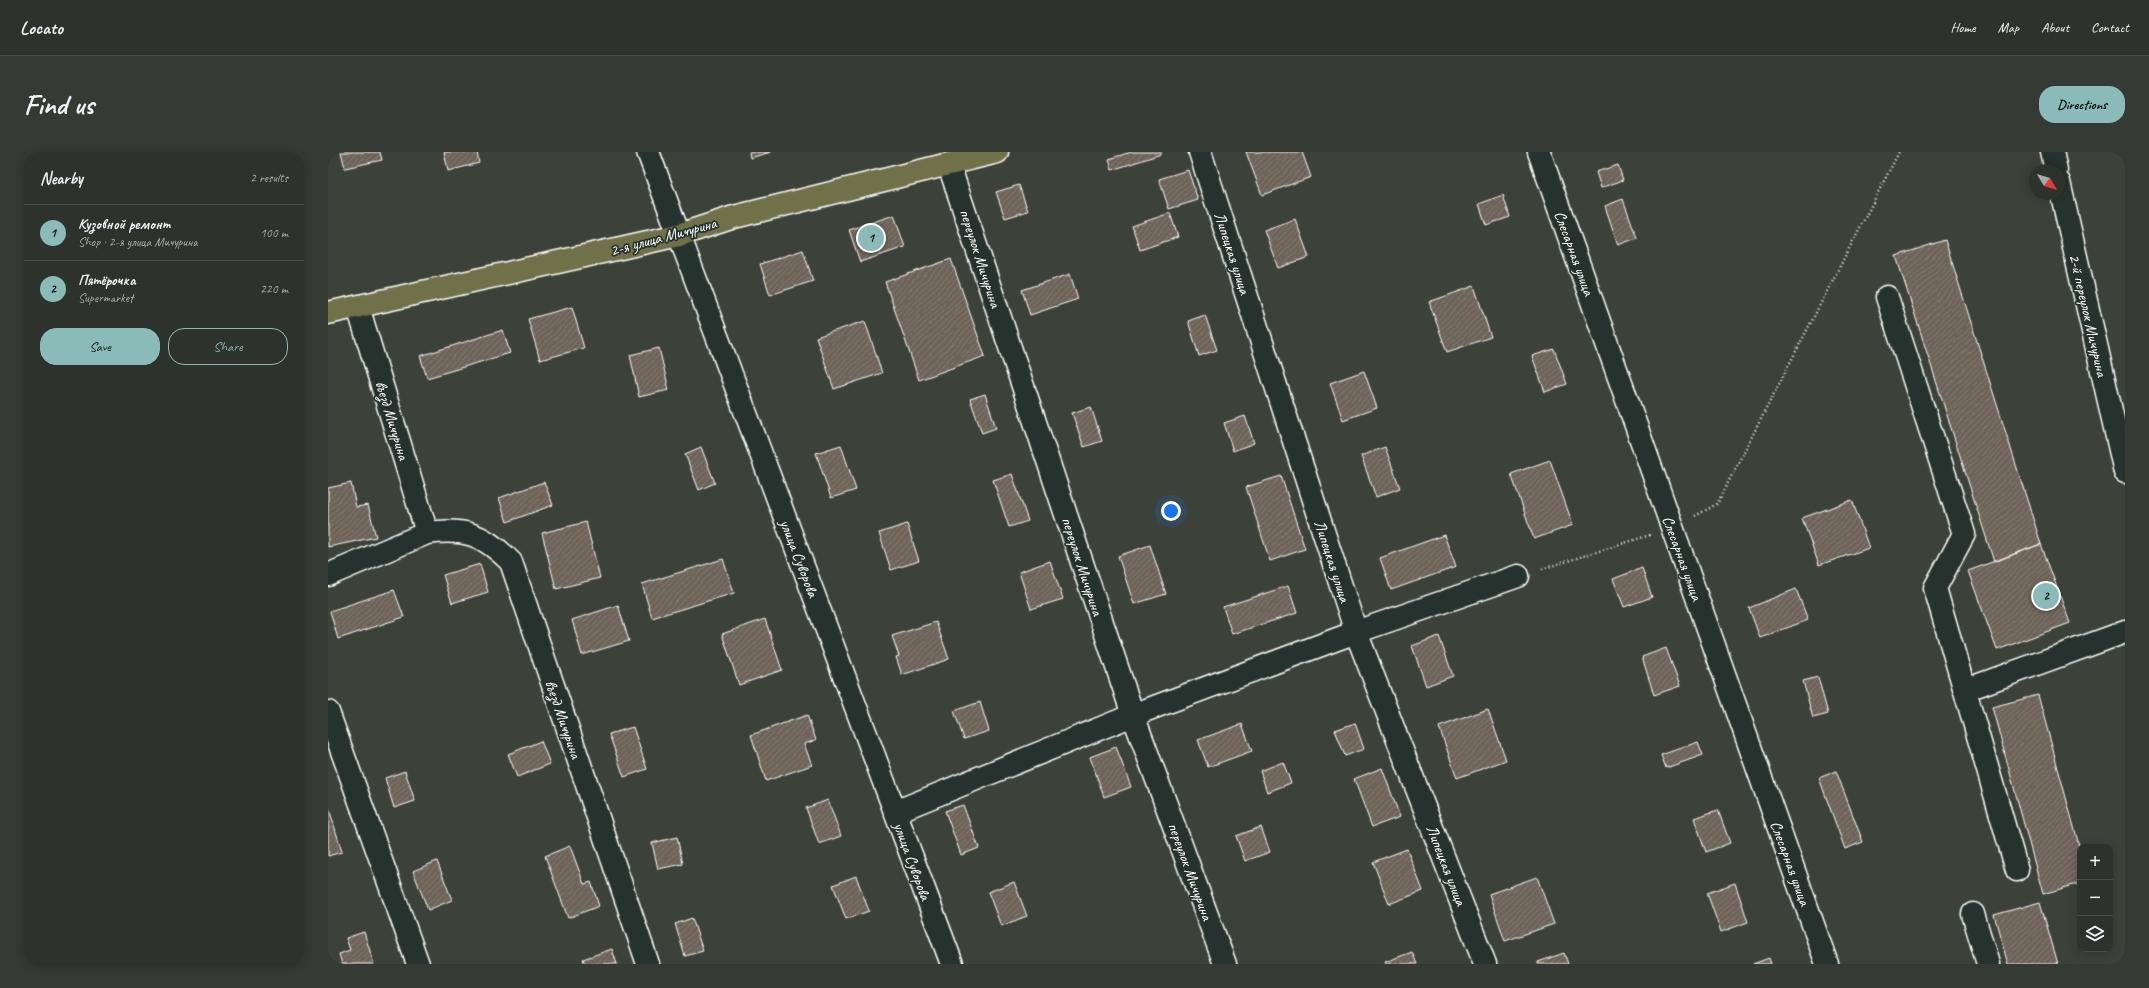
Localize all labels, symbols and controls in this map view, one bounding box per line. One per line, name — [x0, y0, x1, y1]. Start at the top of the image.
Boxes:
text: Locato — [20, 16, 63, 40]
text: Home — [1950, 19, 1976, 36]
text: Map — [1998, 19, 2019, 36]
text: About — [2041, 19, 2069, 36]
text: Contact — [2091, 19, 2129, 36]
button: Directions — [2039, 86, 2125, 123]
text: Find us — [24, 87, 94, 122]
north arrow — [2029, 164, 2065, 200]
text: Nearby — [40, 168, 83, 189]
text: 2 results — [250, 170, 288, 186]
street label: переулок Мичурина — [955, 206, 1006, 312]
street label: Слесарная улица — [1549, 208, 1599, 299]
street label: Липецкая улица — [1209, 210, 1255, 298]
street label: 2-я улица Мичурина — [608, 213, 720, 261]
text: Кузовной ремонт — [78, 215, 170, 234]
pin: 1 — [858, 223, 884, 253]
text: 1 — [50, 225, 56, 241]
text: 100 m — [260, 225, 288, 241]
text: Shop · 2-я улица Мичурина — [78, 234, 198, 250]
street label: 2-й переулок Мичурина — [2064, 252, 2112, 380]
text: Пятёрочка — [78, 271, 135, 290]
text: 2 — [50, 281, 56, 297]
text: 220 m — [260, 281, 288, 297]
text: Supermarket — [78, 290, 133, 306]
button: Save — [40, 328, 160, 365]
button: Share — [168, 328, 288, 365]
street label: въезд Мичурина — [371, 378, 414, 464]
your location — [1161, 501, 1181, 521]
street label: Слесарная улица — [1657, 513, 1707, 604]
street label: переулок Мичурина — [1057, 514, 1108, 620]
street label: улица Суворова — [775, 516, 823, 601]
street label: Липецкая улица — [1309, 518, 1355, 606]
pin: 2 — [2033, 581, 2059, 611]
street label: въезд Мичурина — [540, 677, 586, 763]
street label: Слесарная улица — [1765, 818, 1815, 909]
street label: улица Суворова — [888, 819, 936, 904]
street label: переулок Мичурина — [1163, 820, 1218, 924]
street label: Липецкая улица — [1421, 822, 1471, 910]
map controls — [2077, 844, 2113, 952]
button: + — [2077, 844, 2113, 880]
button: − — [2077, 880, 2113, 916]
button: layers — [2077, 916, 2113, 952]

